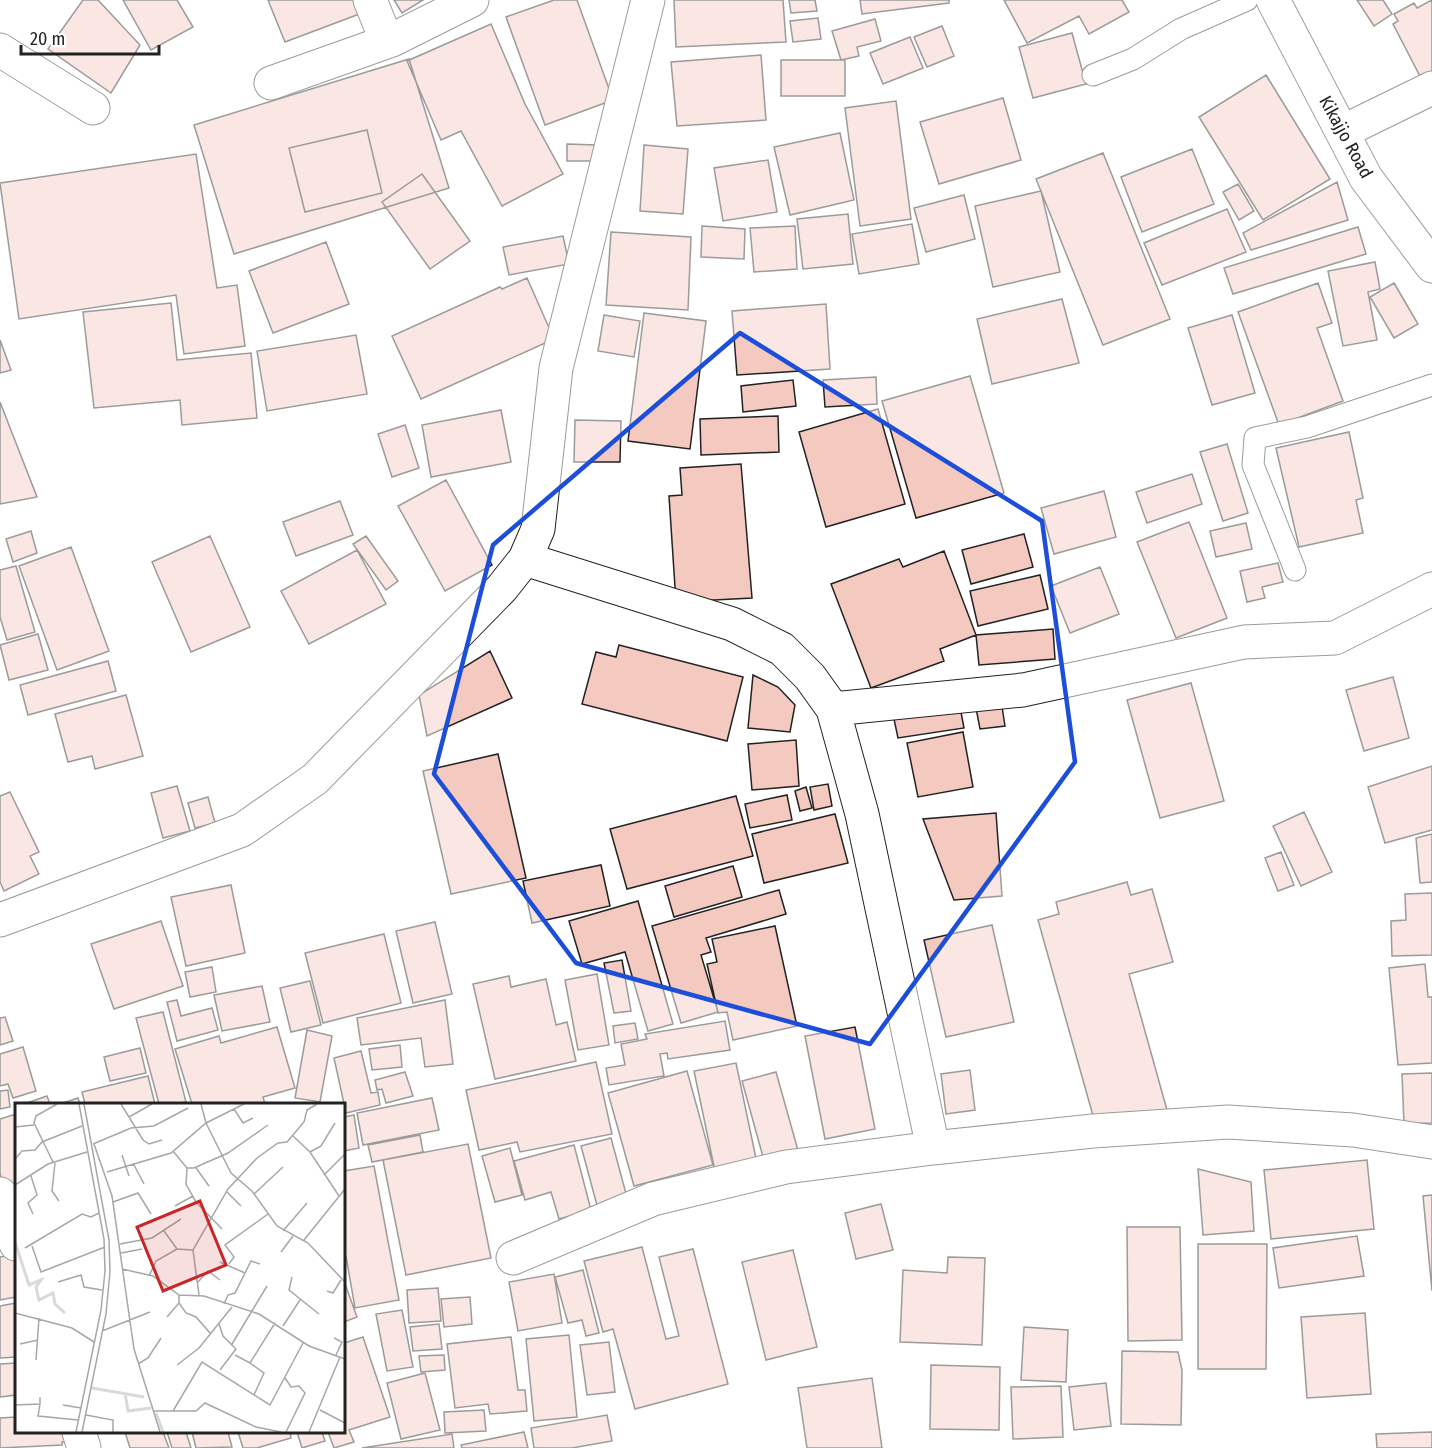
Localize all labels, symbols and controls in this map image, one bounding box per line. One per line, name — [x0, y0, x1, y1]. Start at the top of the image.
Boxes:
scale bar — [21, 18, 159, 56]
text: 20 m — [30, 28, 65, 50]
street label: Kikajjo Road — [1314, 92, 1378, 182]
inset map — [15, 1103, 345, 1433]

